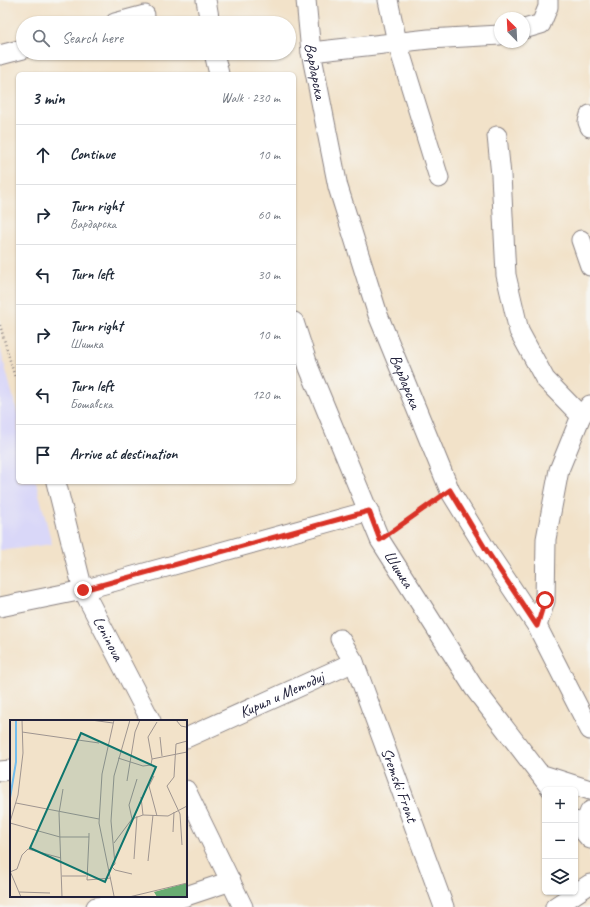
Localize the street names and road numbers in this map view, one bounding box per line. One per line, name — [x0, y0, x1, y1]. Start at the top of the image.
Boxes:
street label: Вардарска — [300, 42, 331, 103]
street label: Вардарска — [385, 351, 426, 413]
street label: Шишка — [379, 547, 419, 593]
street label: Leninova — [88, 613, 128, 665]
street label: Кирил и Методиј — [236, 666, 329, 723]
street label: Sremski Front — [376, 745, 423, 827]

